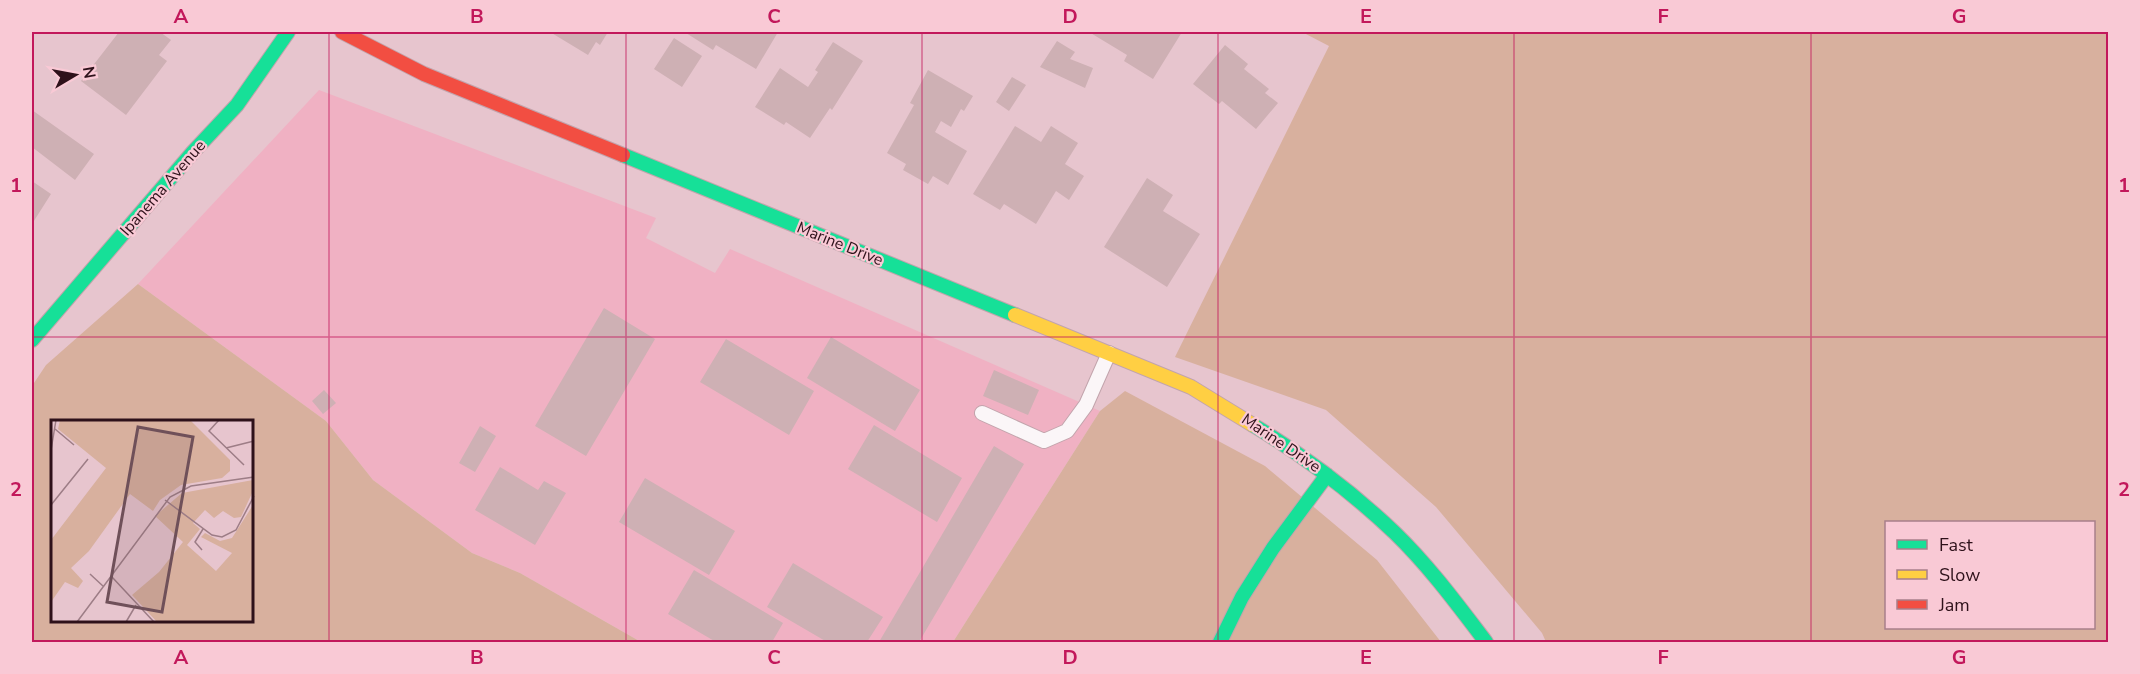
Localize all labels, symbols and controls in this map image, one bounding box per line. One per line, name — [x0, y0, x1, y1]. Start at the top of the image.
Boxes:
text: A — [174, 3, 189, 30]
text: B — [470, 3, 484, 30]
text: C — [767, 3, 781, 30]
text: D — [1062, 3, 1078, 30]
text: E — [1360, 3, 1372, 30]
text: F — [1657, 3, 1669, 30]
text: G — [1952, 3, 1966, 30]
north arrow — [45, 45, 105, 105]
text: N — [77, 65, 101, 80]
street label: Ipanema Avenue — [115, 135, 211, 241]
text: 1 — [10, 172, 22, 199]
text: 1 — [2118, 172, 2130, 199]
street label: Marine Drive — [794, 217, 886, 271]
street label: Marine Drive — [1237, 408, 1325, 478]
inset map — [51, 420, 254, 623]
text: 2 — [10, 476, 22, 503]
text: 2 — [2118, 476, 2130, 503]
legend — [1885, 521, 2095, 629]
text: Fast — [1939, 533, 1974, 557]
text: Slow — [1939, 563, 1980, 587]
text: Jam — [1938, 593, 1970, 617]
text: A — [174, 644, 189, 671]
text: B — [470, 644, 484, 671]
text: C — [767, 644, 781, 671]
text: D — [1062, 644, 1078, 671]
text: E — [1360, 644, 1372, 671]
text: F — [1657, 644, 1669, 671]
text: G — [1952, 644, 1966, 671]

